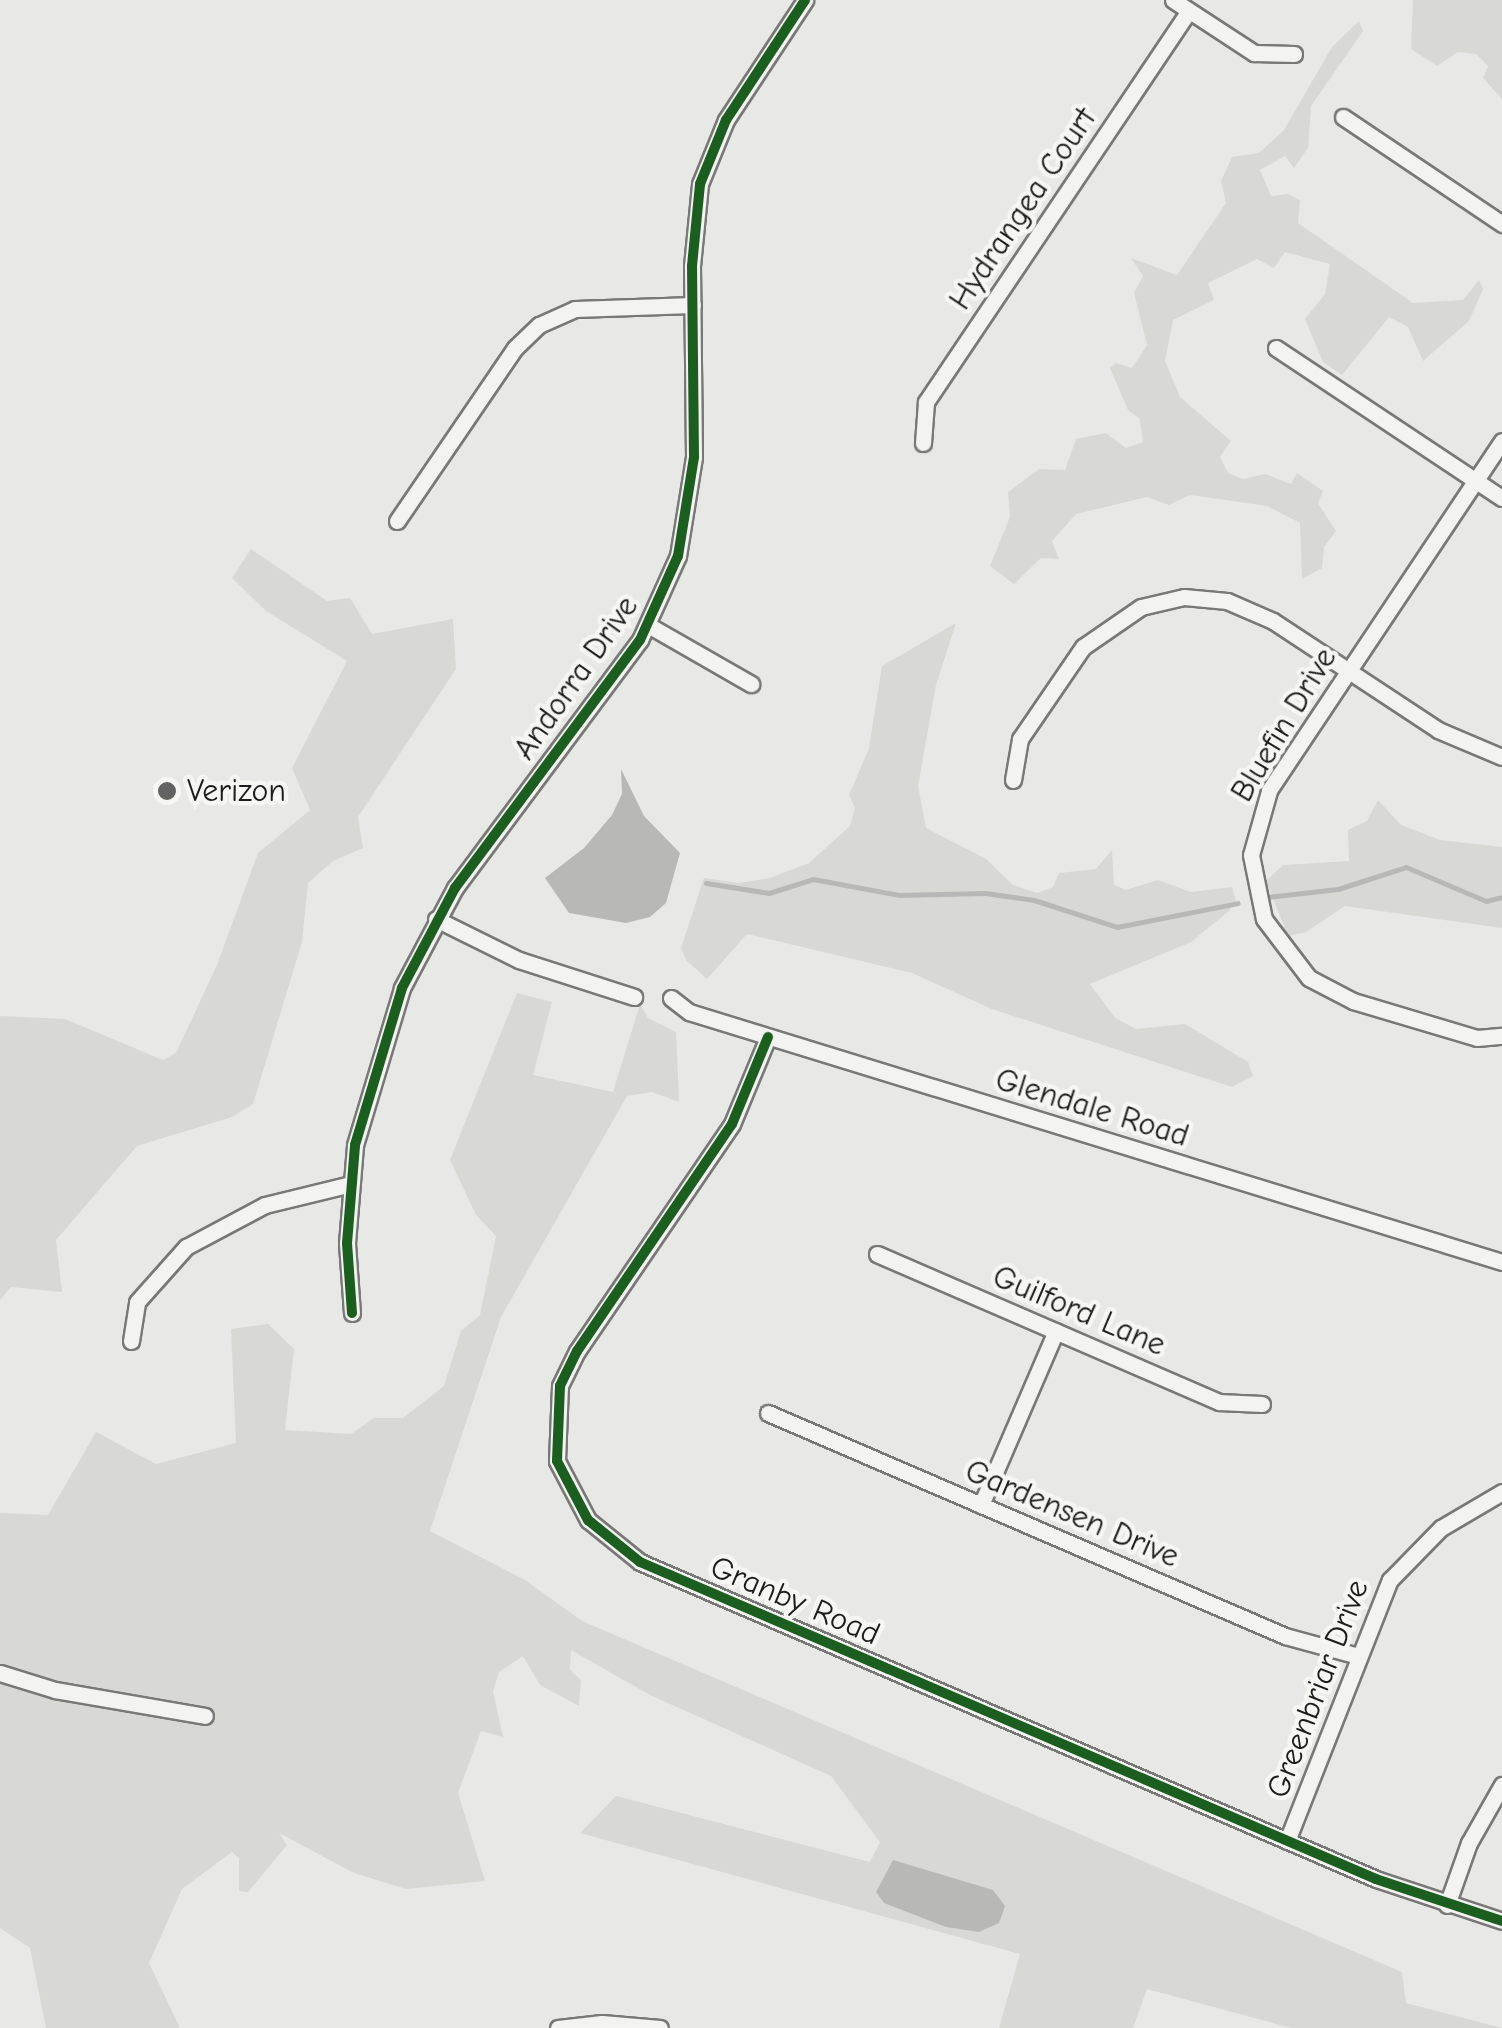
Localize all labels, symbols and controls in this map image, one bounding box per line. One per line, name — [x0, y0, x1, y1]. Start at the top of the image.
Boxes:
street label: Hydrangea Court — [941, 101, 1105, 317]
street label: Andorra Drive — [505, 589, 647, 767]
street label: Bluefin Drive — [1223, 641, 1345, 809]
place label: Verizon — [187, 772, 286, 810]
marker: Verizon — [156, 780, 178, 802]
street label: Glendale Road — [991, 1060, 1193, 1156]
street label: Guilford Lane — [987, 1257, 1171, 1365]
street label: Gardensen Drive — [959, 1452, 1185, 1576]
street label: Granby Road — [705, 1548, 885, 1654]
street label: Greenbriar Drive — [1259, 1574, 1377, 1804]

